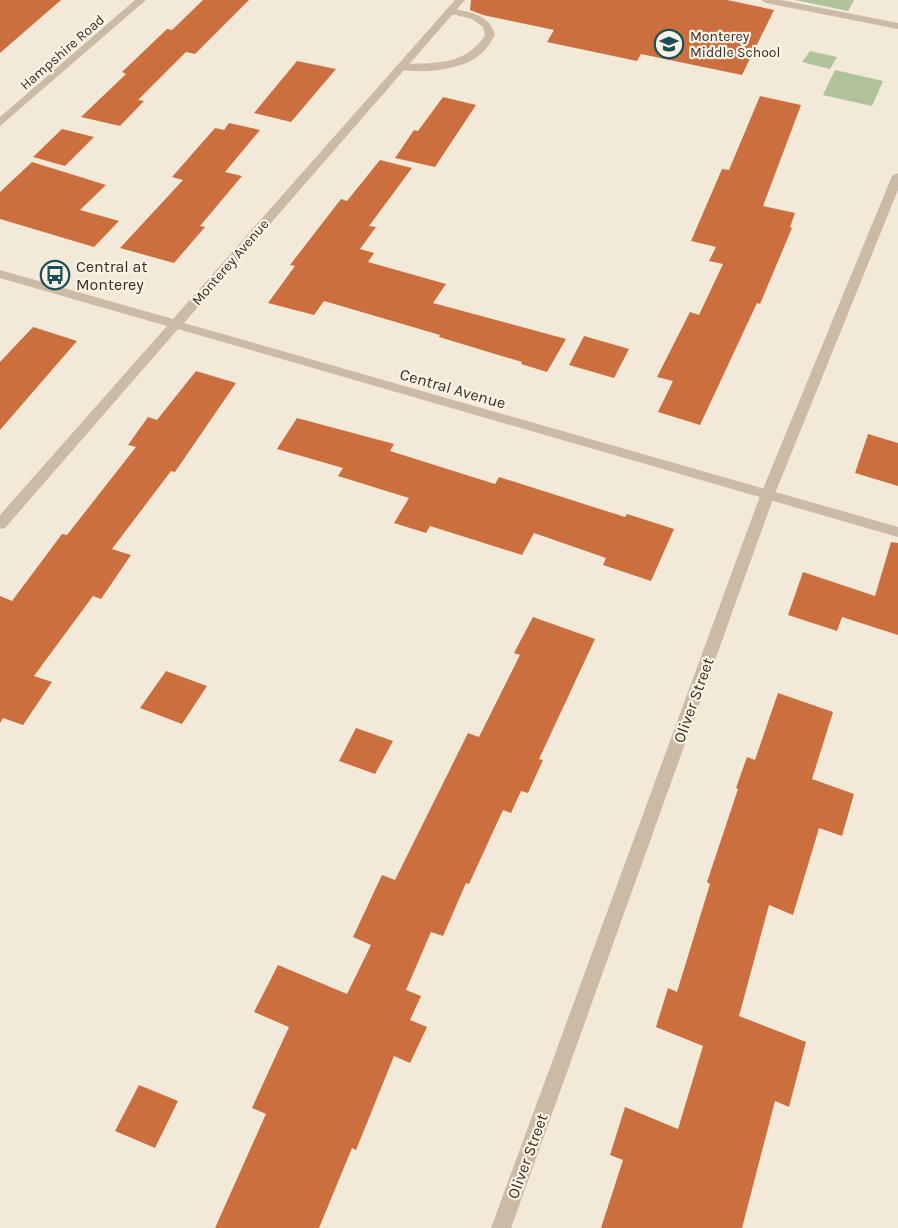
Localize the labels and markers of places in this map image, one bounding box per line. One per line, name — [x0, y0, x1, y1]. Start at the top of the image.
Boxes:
school or university icon: Monterey Middle School — [653, 28, 685, 60]
place label: Monterey Middle School — [690, 28, 780, 61]
place label: Central at Monterey — [76, 257, 147, 294]
bus stop icon: Central at Monterey — [39, 259, 71, 291]

